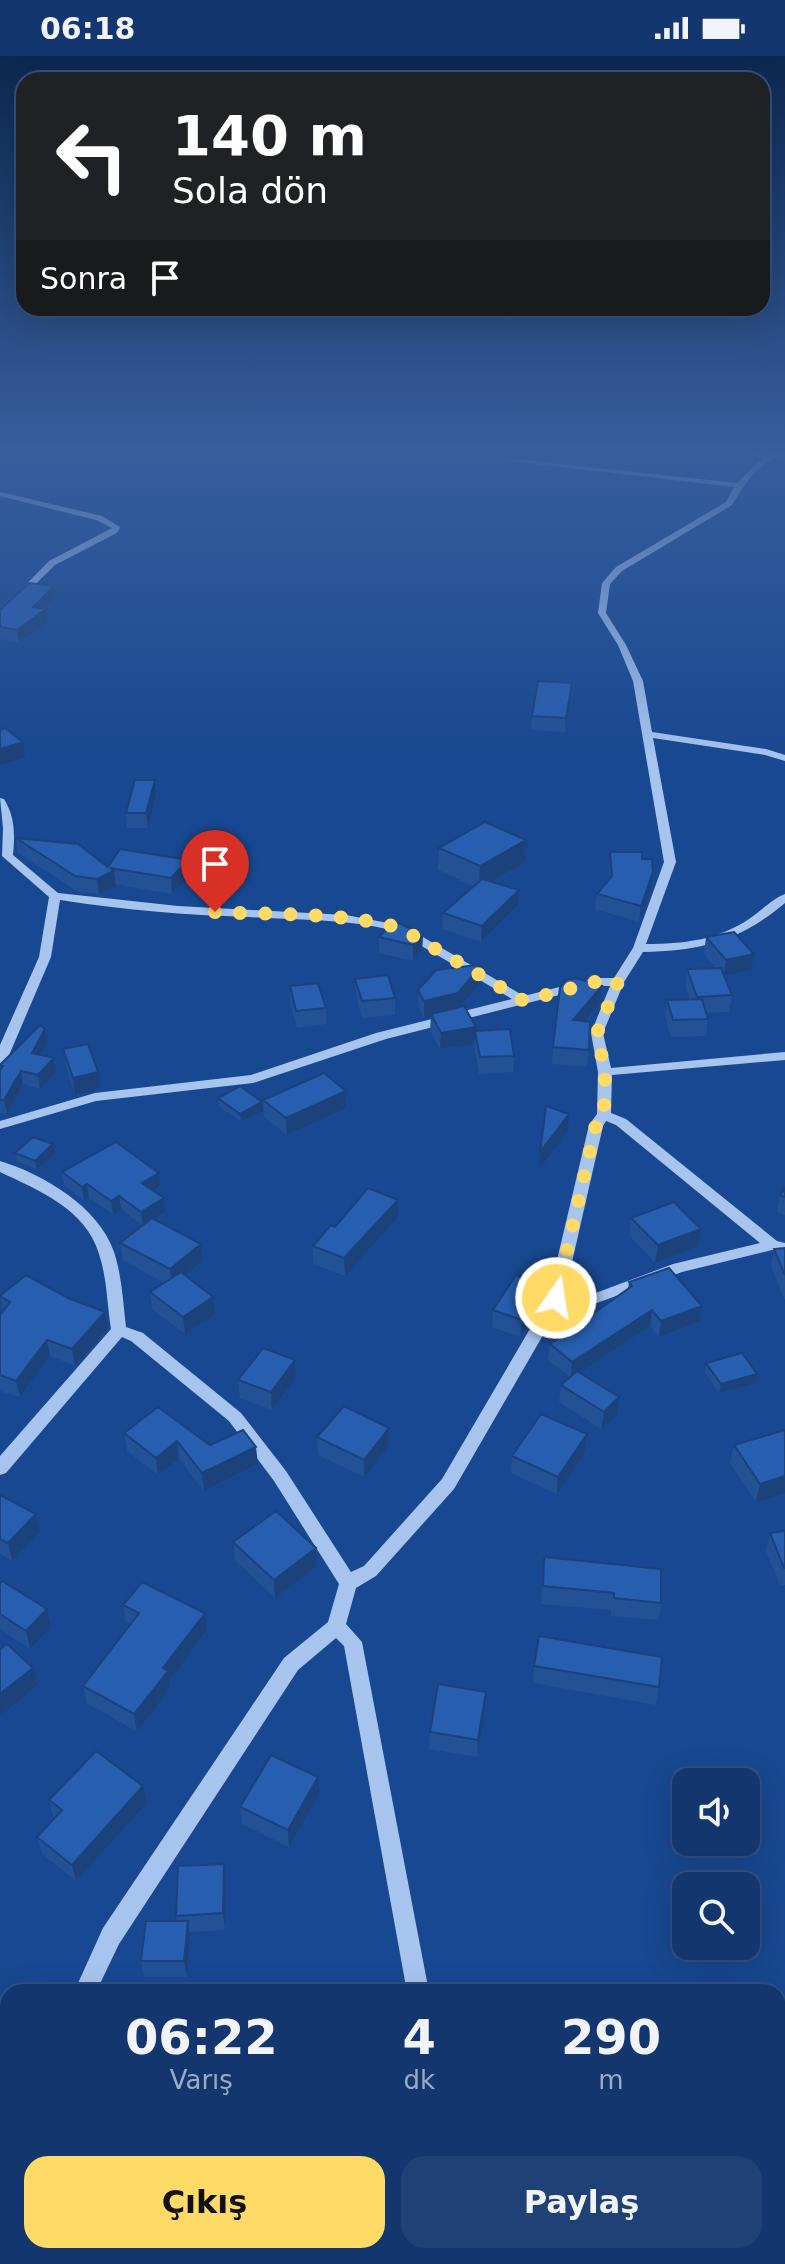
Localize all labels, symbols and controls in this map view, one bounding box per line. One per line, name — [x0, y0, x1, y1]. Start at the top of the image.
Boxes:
text: 06:18 — [40, 11, 136, 46]
text: 140 m — [172, 103, 367, 168]
icon: left — [40, 104, 144, 208]
text: Sola dön — [172, 170, 328, 211]
icon: arrive — [143, 256, 187, 300]
text: Sonra — [40, 261, 127, 296]
pin — [181, 830, 249, 912]
icon: arrive — [193, 842, 237, 886]
position arrow — [514, 1256, 598, 1340]
map controls — [672, 1768, 760, 1960]
button: sound — [672, 1768, 760, 1856]
button: search — [672, 1872, 760, 1960]
text: 06:22 — [125, 2009, 278, 2065]
text: 4 — [403, 2009, 436, 2065]
text: 290 — [561, 2009, 661, 2065]
text: Varış — [170, 2065, 233, 2095]
text: dk — [404, 2065, 435, 2095]
text: m — [598, 2065, 624, 2095]
button: Çıkış — [24, 2156, 385, 2248]
button: Paylaş — [401, 2156, 762, 2248]

